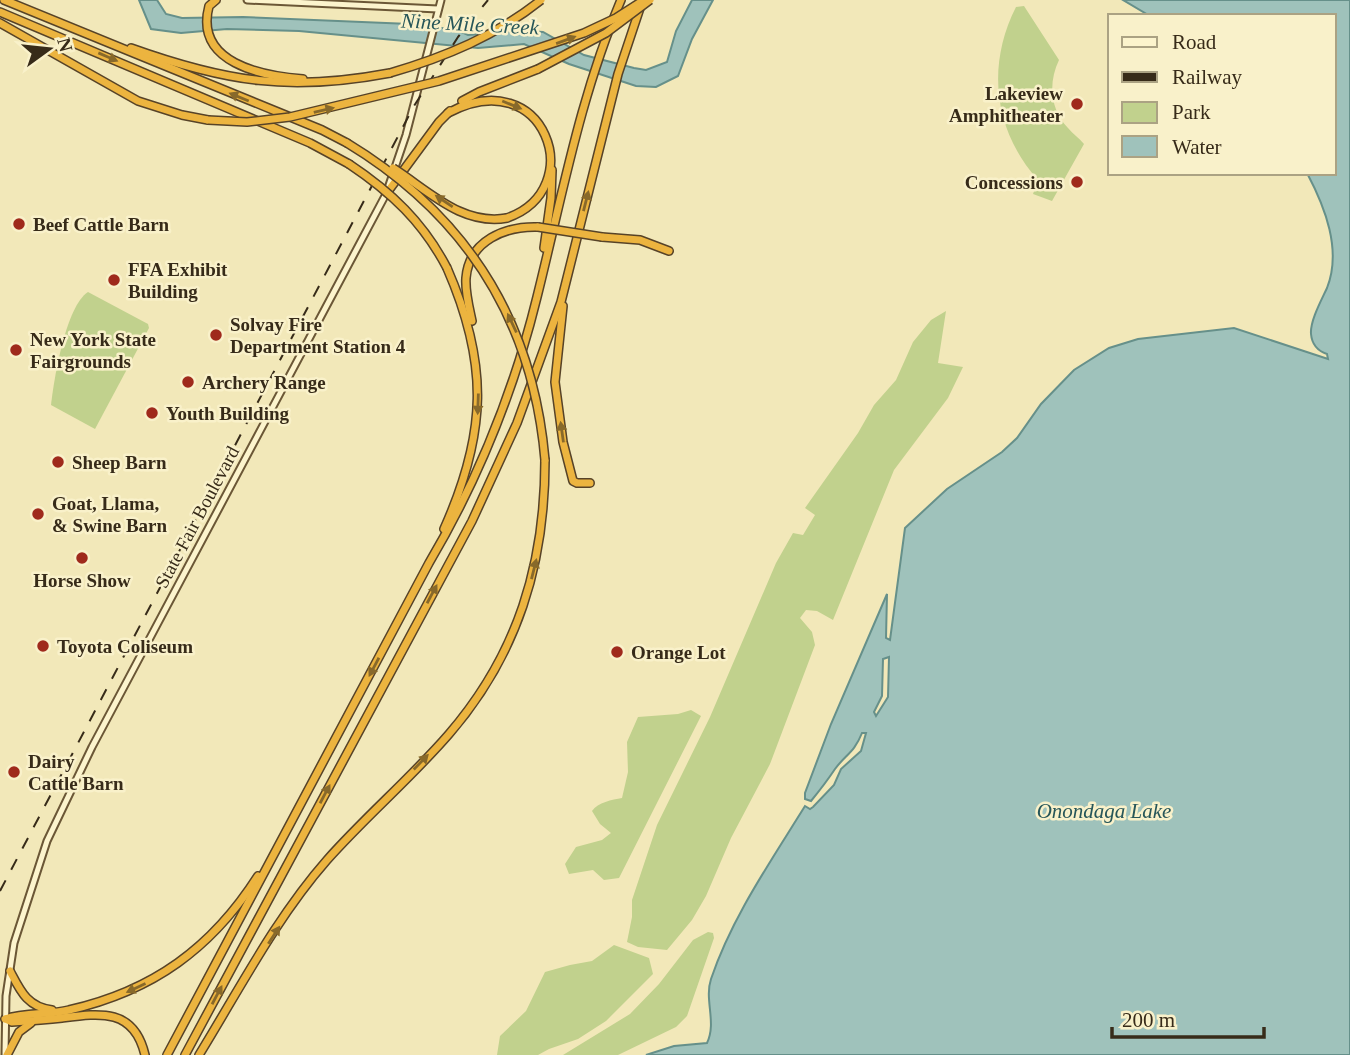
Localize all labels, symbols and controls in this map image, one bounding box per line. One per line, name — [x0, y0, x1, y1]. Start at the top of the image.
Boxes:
water label: Nine Mile Creek — [399, 8, 540, 40]
north arrow — [14, 14, 84, 84]
legend — [1108, 14, 1336, 175]
text: Road — [1172, 30, 1217, 54]
one-way arrow — [555, 34, 576, 45]
text: N — [53, 35, 77, 54]
one-way arrow — [98, 52, 119, 63]
text: Railway — [1172, 65, 1242, 89]
place label: Lakeview Amphitheater — [949, 83, 1064, 126]
one-way arrow — [228, 91, 249, 102]
marker: Lakeview Amphitheater — [1069, 96, 1085, 112]
one-way arrow — [502, 100, 523, 111]
text: Park — [1172, 100, 1211, 124]
one-way arrow — [313, 104, 335, 115]
text: Water — [1172, 135, 1222, 159]
place label: Concessions — [965, 172, 1063, 193]
marker: Concessions — [1069, 174, 1085, 190]
one-way arrow — [581, 190, 592, 212]
one-way arrow — [434, 195, 453, 208]
place label: Beef Cattle Barn — [33, 214, 170, 235]
marker: Beef Cattle Barn — [11, 216, 27, 232]
place label: FFA Exhibit Building — [128, 259, 228, 302]
marker: FFA Exhibit Building — [106, 272, 122, 288]
one-way arrow — [506, 313, 518, 333]
place label: Solvay Fire Department Station 4 — [230, 314, 406, 357]
marker: Solvay Fire Department Station 4 — [208, 327, 224, 343]
place label: New York State Fairgrounds — [30, 329, 156, 372]
marker: New York State Fairgrounds — [8, 342, 24, 358]
place label: Archery Range — [202, 372, 326, 393]
marker: Archery Range — [180, 374, 196, 390]
one-way arrow — [472, 394, 483, 416]
place label: Youth Building — [166, 403, 290, 424]
marker: Youth Building — [144, 405, 160, 421]
one-way arrow — [556, 421, 567, 443]
street label: State Fair Boulevard — [151, 442, 243, 591]
place label: Sheep Barn — [72, 452, 167, 473]
marker: Sheep Barn — [50, 454, 66, 470]
place label: Goat, Llama, & Swine Barn — [52, 493, 168, 536]
marker: Goat, Llama, & Swine Barn — [30, 506, 46, 522]
marker: Horse Show — [74, 550, 90, 566]
one-way arrow — [529, 558, 540, 580]
place label: Horse Show — [33, 570, 131, 591]
one-way arrow — [426, 584, 438, 604]
place label: Toyota Coliseum — [57, 636, 193, 657]
marker: Toyota Coliseum — [35, 638, 51, 654]
place label: Orange Lot — [631, 642, 726, 663]
marker: Orange Lot — [609, 644, 625, 660]
one-way arrow — [368, 657, 380, 676]
place label: Dairy Cattle Barn — [28, 751, 124, 794]
one-way arrow — [413, 754, 430, 771]
marker: Dairy Cattle Barn — [6, 764, 22, 780]
one-way arrow — [319, 785, 331, 804]
water label: Onondaga Lake — [1037, 799, 1171, 823]
one-way arrow — [267, 925, 280, 944]
one-way arrow — [126, 982, 146, 994]
one-way arrow — [211, 985, 223, 1005]
scale bar — [1112, 996, 1264, 1040]
text: 200 m — [1122, 1008, 1175, 1032]

